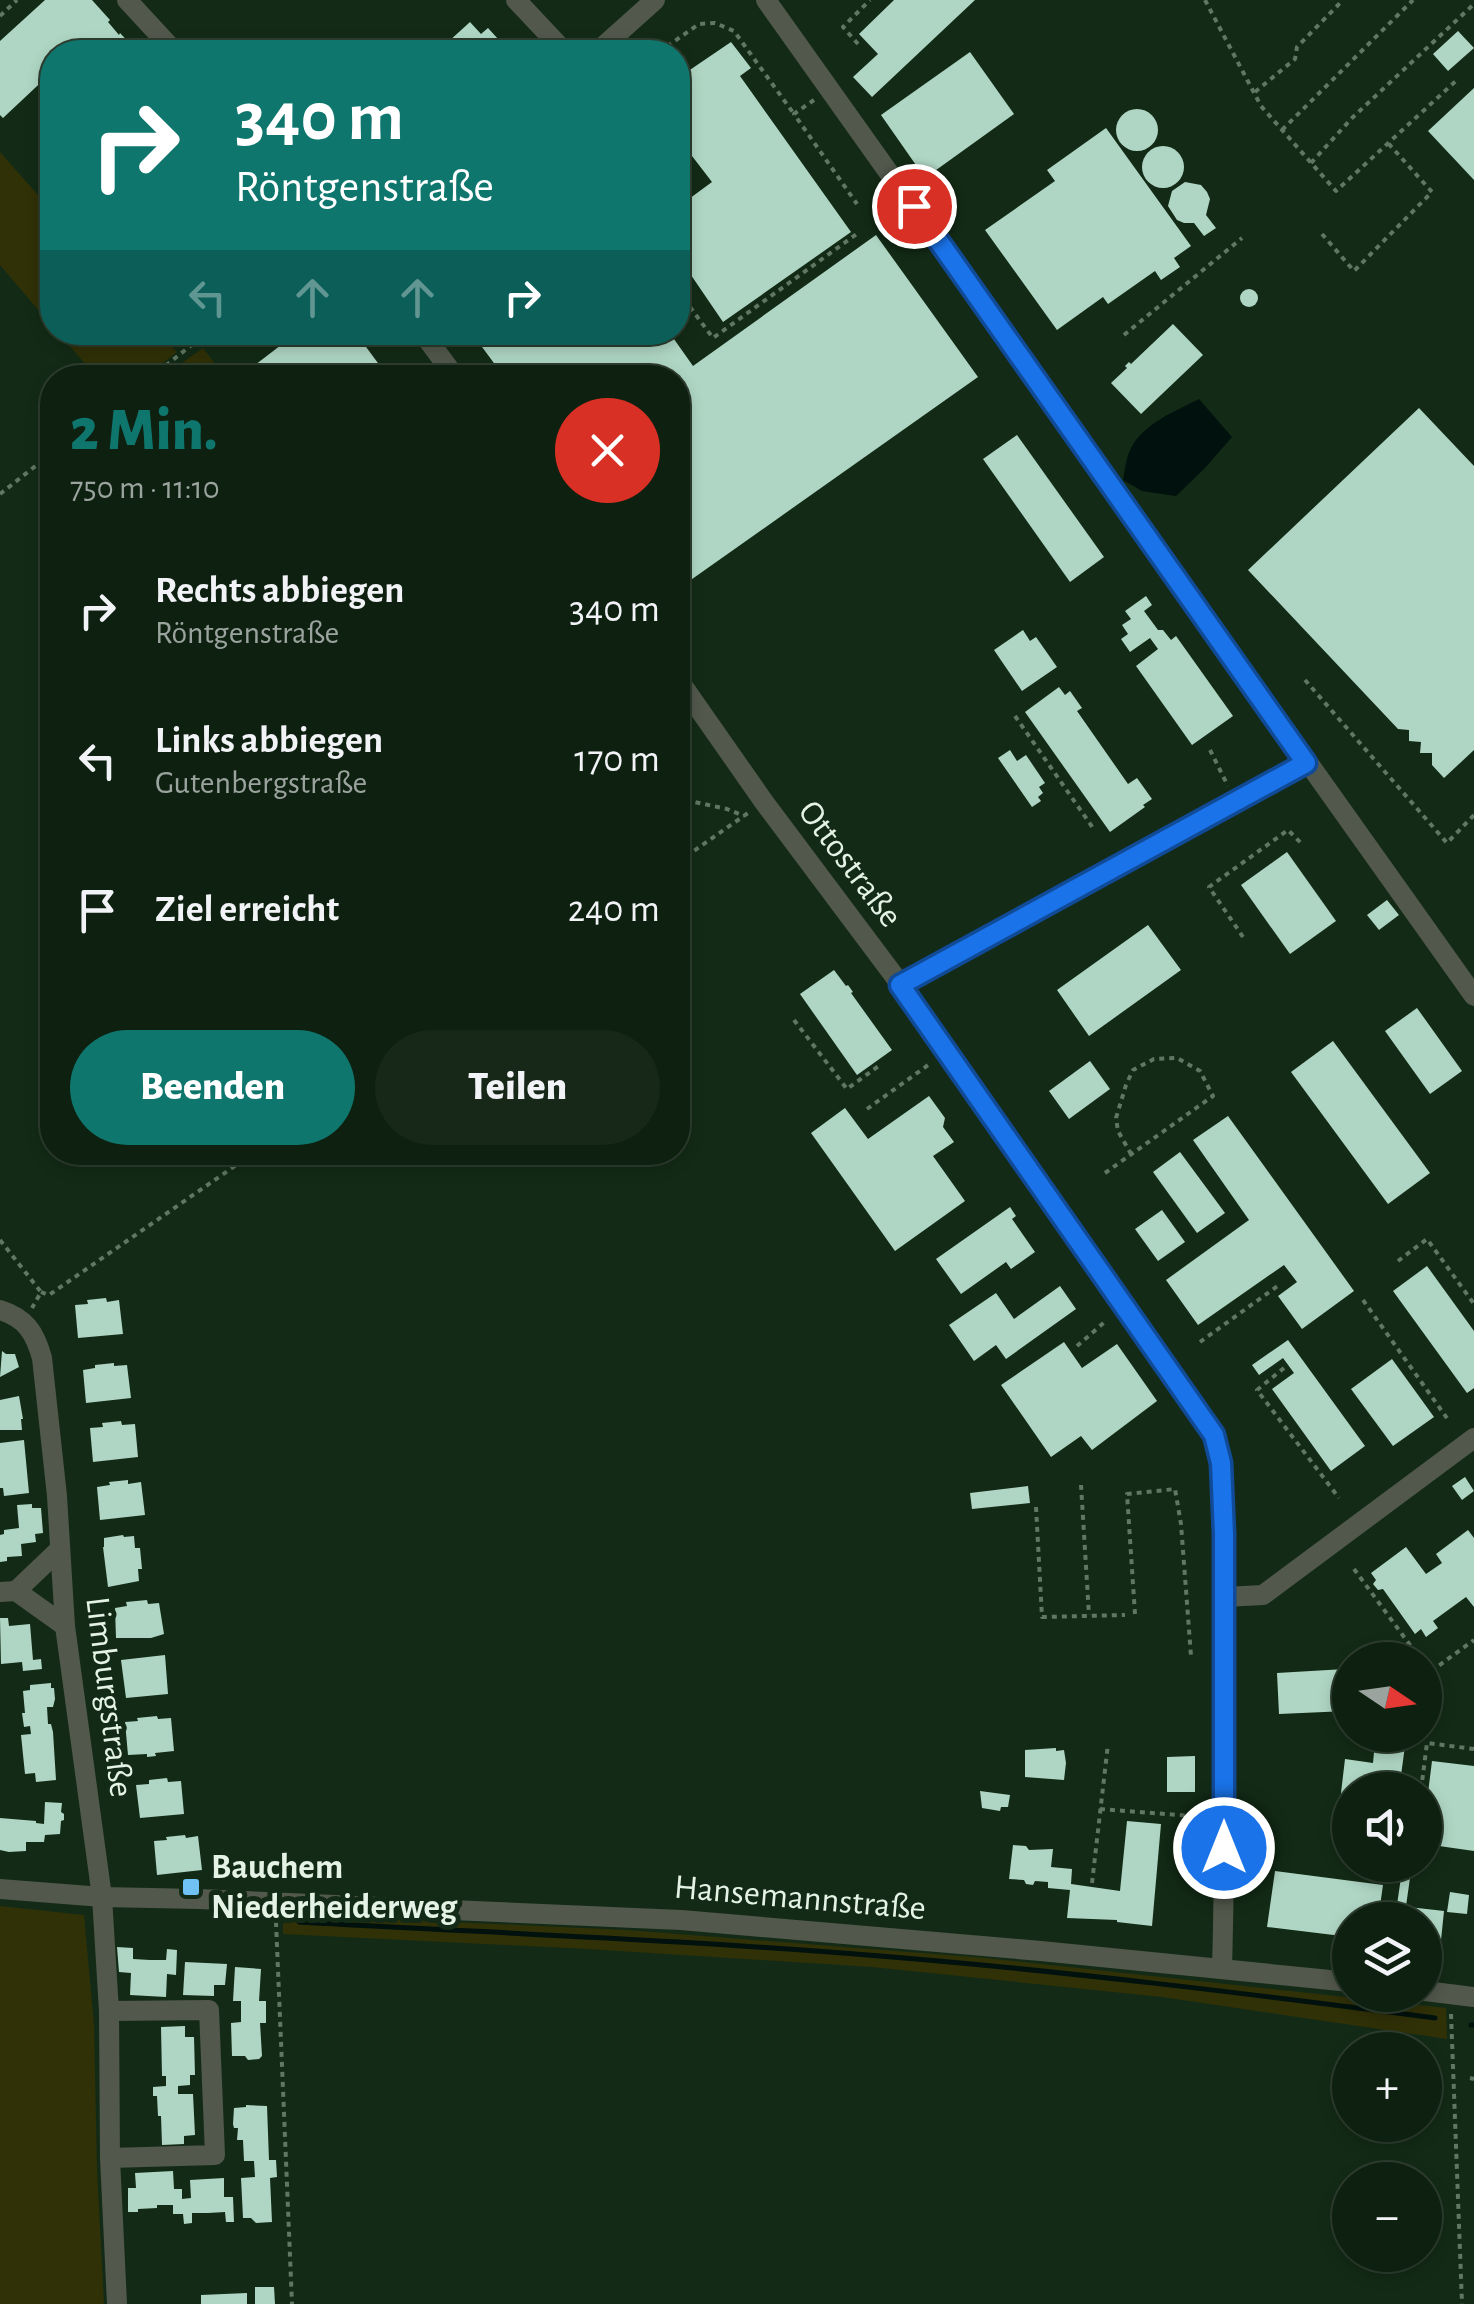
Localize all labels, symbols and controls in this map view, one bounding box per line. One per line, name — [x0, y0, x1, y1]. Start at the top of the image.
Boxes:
icon: right — [70, 80, 200, 210]
text: 340 m — [235, 83, 404, 153]
pin — [872, 164, 957, 249]
text: Röntgenstraße — [235, 165, 494, 210]
icon: arrive — [887, 179, 942, 234]
icon: left — [180, 270, 235, 325]
icon: ahead — [285, 270, 340, 325]
icon: ahead — [390, 270, 445, 325]
icon: right — [495, 270, 550, 325]
button: close — [555, 398, 660, 503]
text: 2 Min. — [70, 401, 218, 461]
text: 750 m · 11:10 — [70, 472, 220, 504]
text: Rechts abbiegen — [155, 572, 404, 610]
icon: right — [70, 583, 125, 638]
text: 340 m — [569, 591, 660, 629]
text: Röntgenstraße — [155, 617, 339, 649]
text: Links abbiegen — [155, 722, 383, 760]
icon: left — [70, 733, 125, 788]
text: 170 m — [574, 741, 660, 779]
text: Gutenbergstraße — [155, 767, 367, 799]
street label: Ottostraße — [791, 794, 909, 934]
icon: arrive — [70, 883, 125, 938]
text: Ziel erreicht — [155, 891, 339, 929]
text: 240 m — [568, 891, 660, 929]
button: Beenden — [70, 1030, 355, 1145]
button: Teilen — [375, 1030, 660, 1145]
street label: Limburgstraße — [79, 1595, 139, 1799]
north arrow — [1332, 1642, 1442, 1752]
map controls — [1332, 1642, 1442, 2272]
button: sound — [1332, 1772, 1442, 1882]
position arrow — [1172, 1796, 1276, 1900]
place label: Bauchem Niederheiderweg — [211, 1850, 458, 1925]
street label: Hansemannstraße — [673, 1870, 927, 1926]
marker: Bauchem Niederheiderweg — [180, 1876, 202, 1898]
button: layers — [1332, 1902, 1442, 2012]
button: + — [1332, 2032, 1442, 2142]
button: − — [1332, 2162, 1442, 2272]

